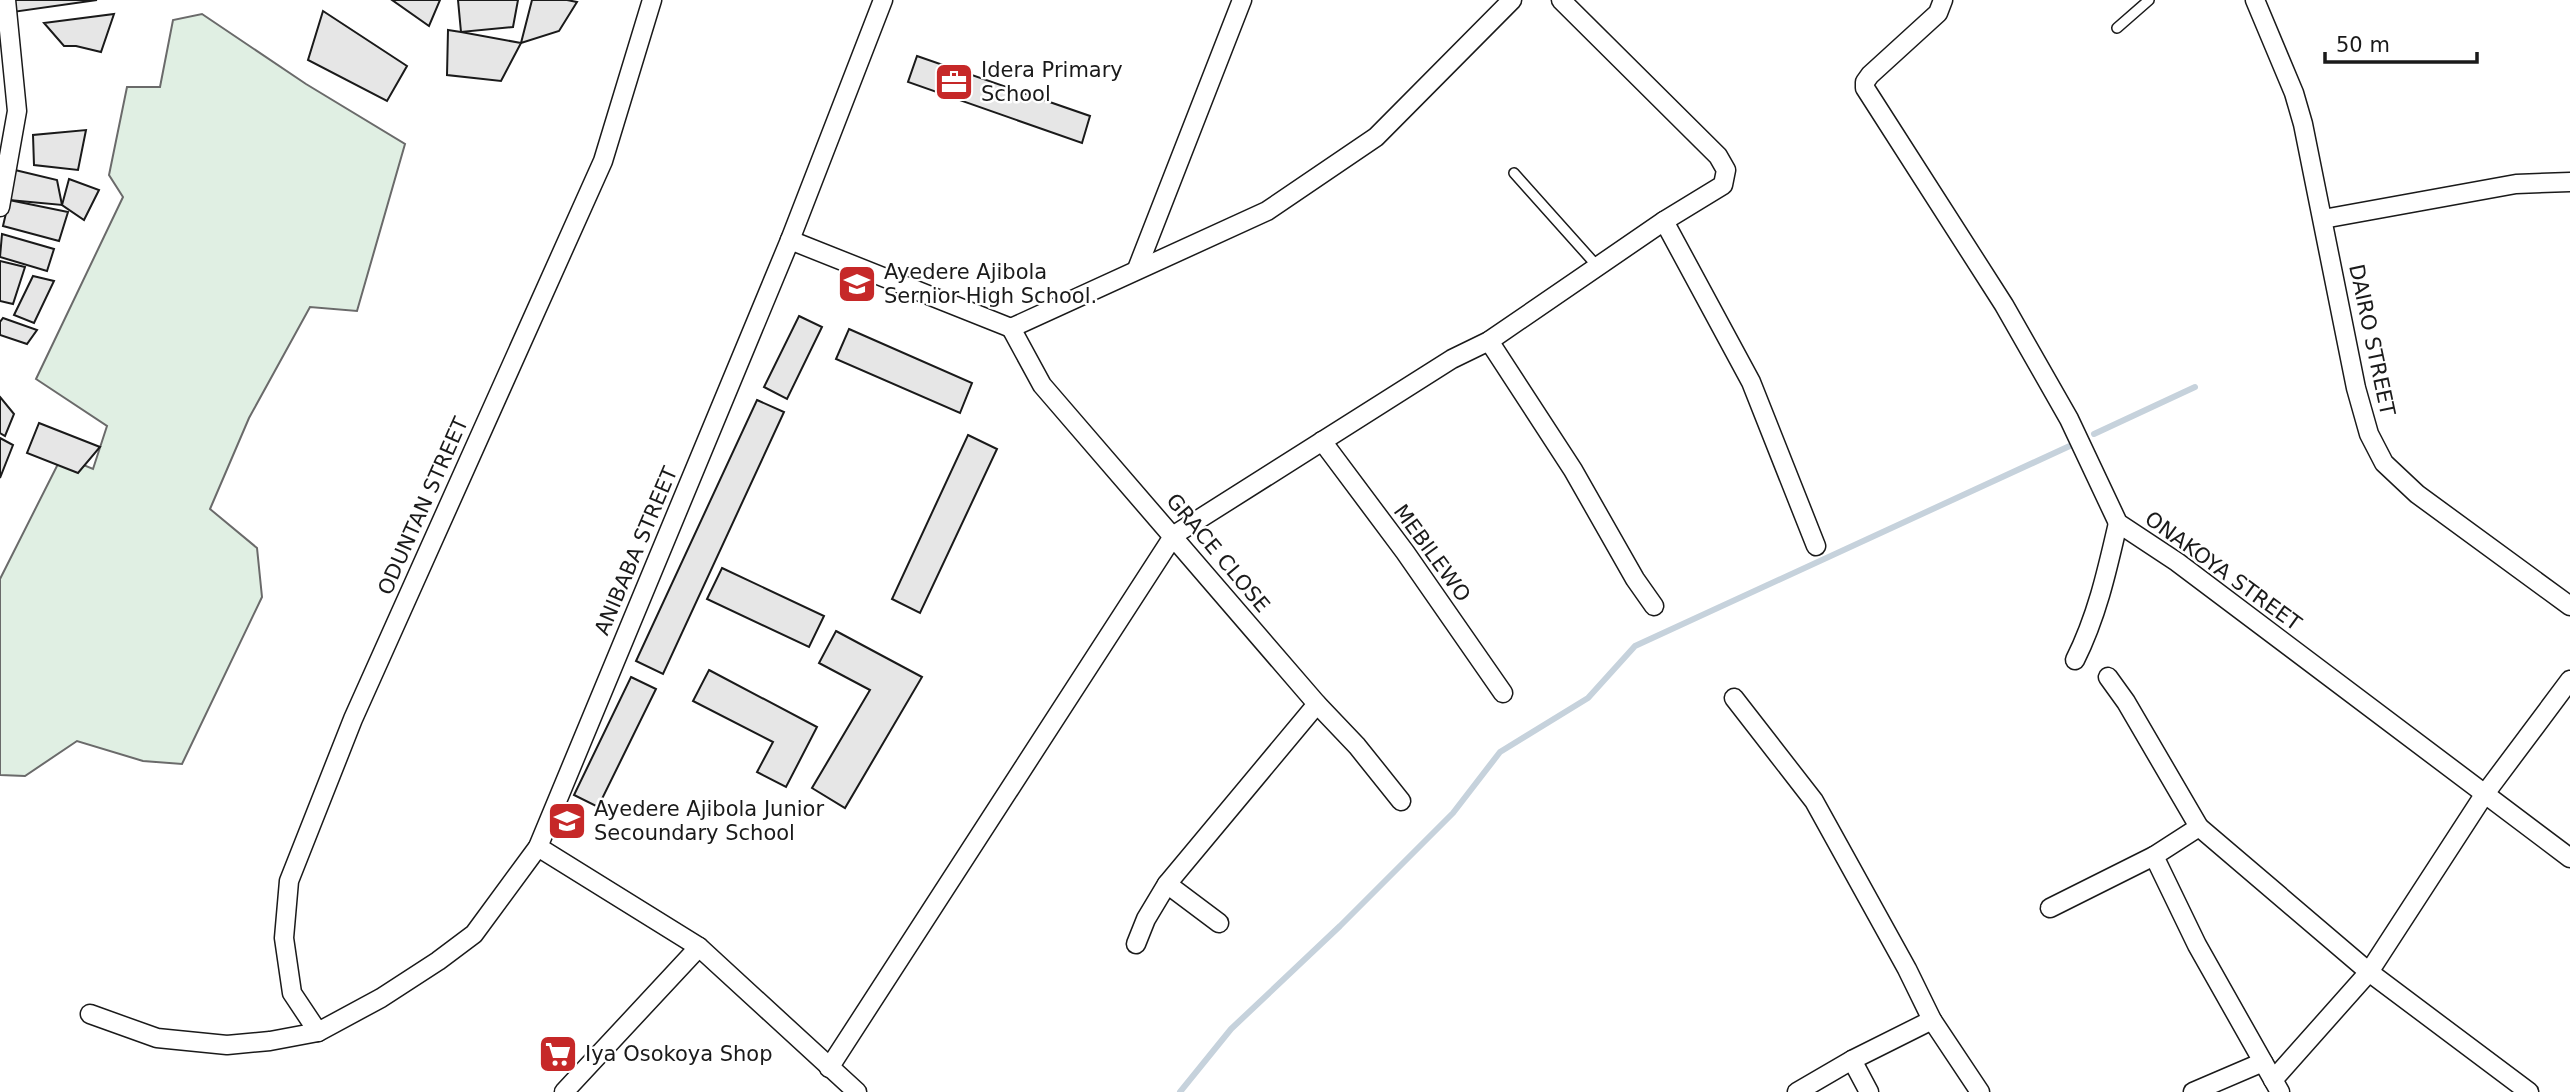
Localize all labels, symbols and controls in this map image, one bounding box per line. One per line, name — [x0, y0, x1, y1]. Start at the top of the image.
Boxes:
scale bar — [2325, 21, 2477, 65]
text: 50 m — [2336, 33, 2390, 57]
place label: Idera Primary School — [981, 58, 1123, 106]
office icon: Idera Primary School — [933, 61, 975, 103]
place label: Ayedere Ajibola Sernior High School. — [884, 260, 1097, 308]
street label: DAIRO STREET — [2344, 262, 2400, 418]
school or university icon: Ayedere Ajibola Sernior High School. — [836, 263, 878, 305]
street label: ODUNTAN STREET — [373, 413, 473, 599]
street label: ANIBABA STREET — [590, 463, 682, 639]
street label: GRACE CLOSE — [1161, 489, 1275, 617]
street label: MEBILEWO — [1389, 500, 1475, 606]
street label: ONAKOYA STREET — [2140, 506, 2306, 636]
place label: Ayedere Ajibola Junior Secoundary School — [594, 797, 824, 845]
school or university icon: Ayedere Ajibola Junior Secoundary School — [546, 800, 588, 842]
supermarket icon: Iya Osokoya Shop — [537, 1033, 579, 1075]
place label: Iya Osokoya Shop — [585, 1042, 773, 1066]

